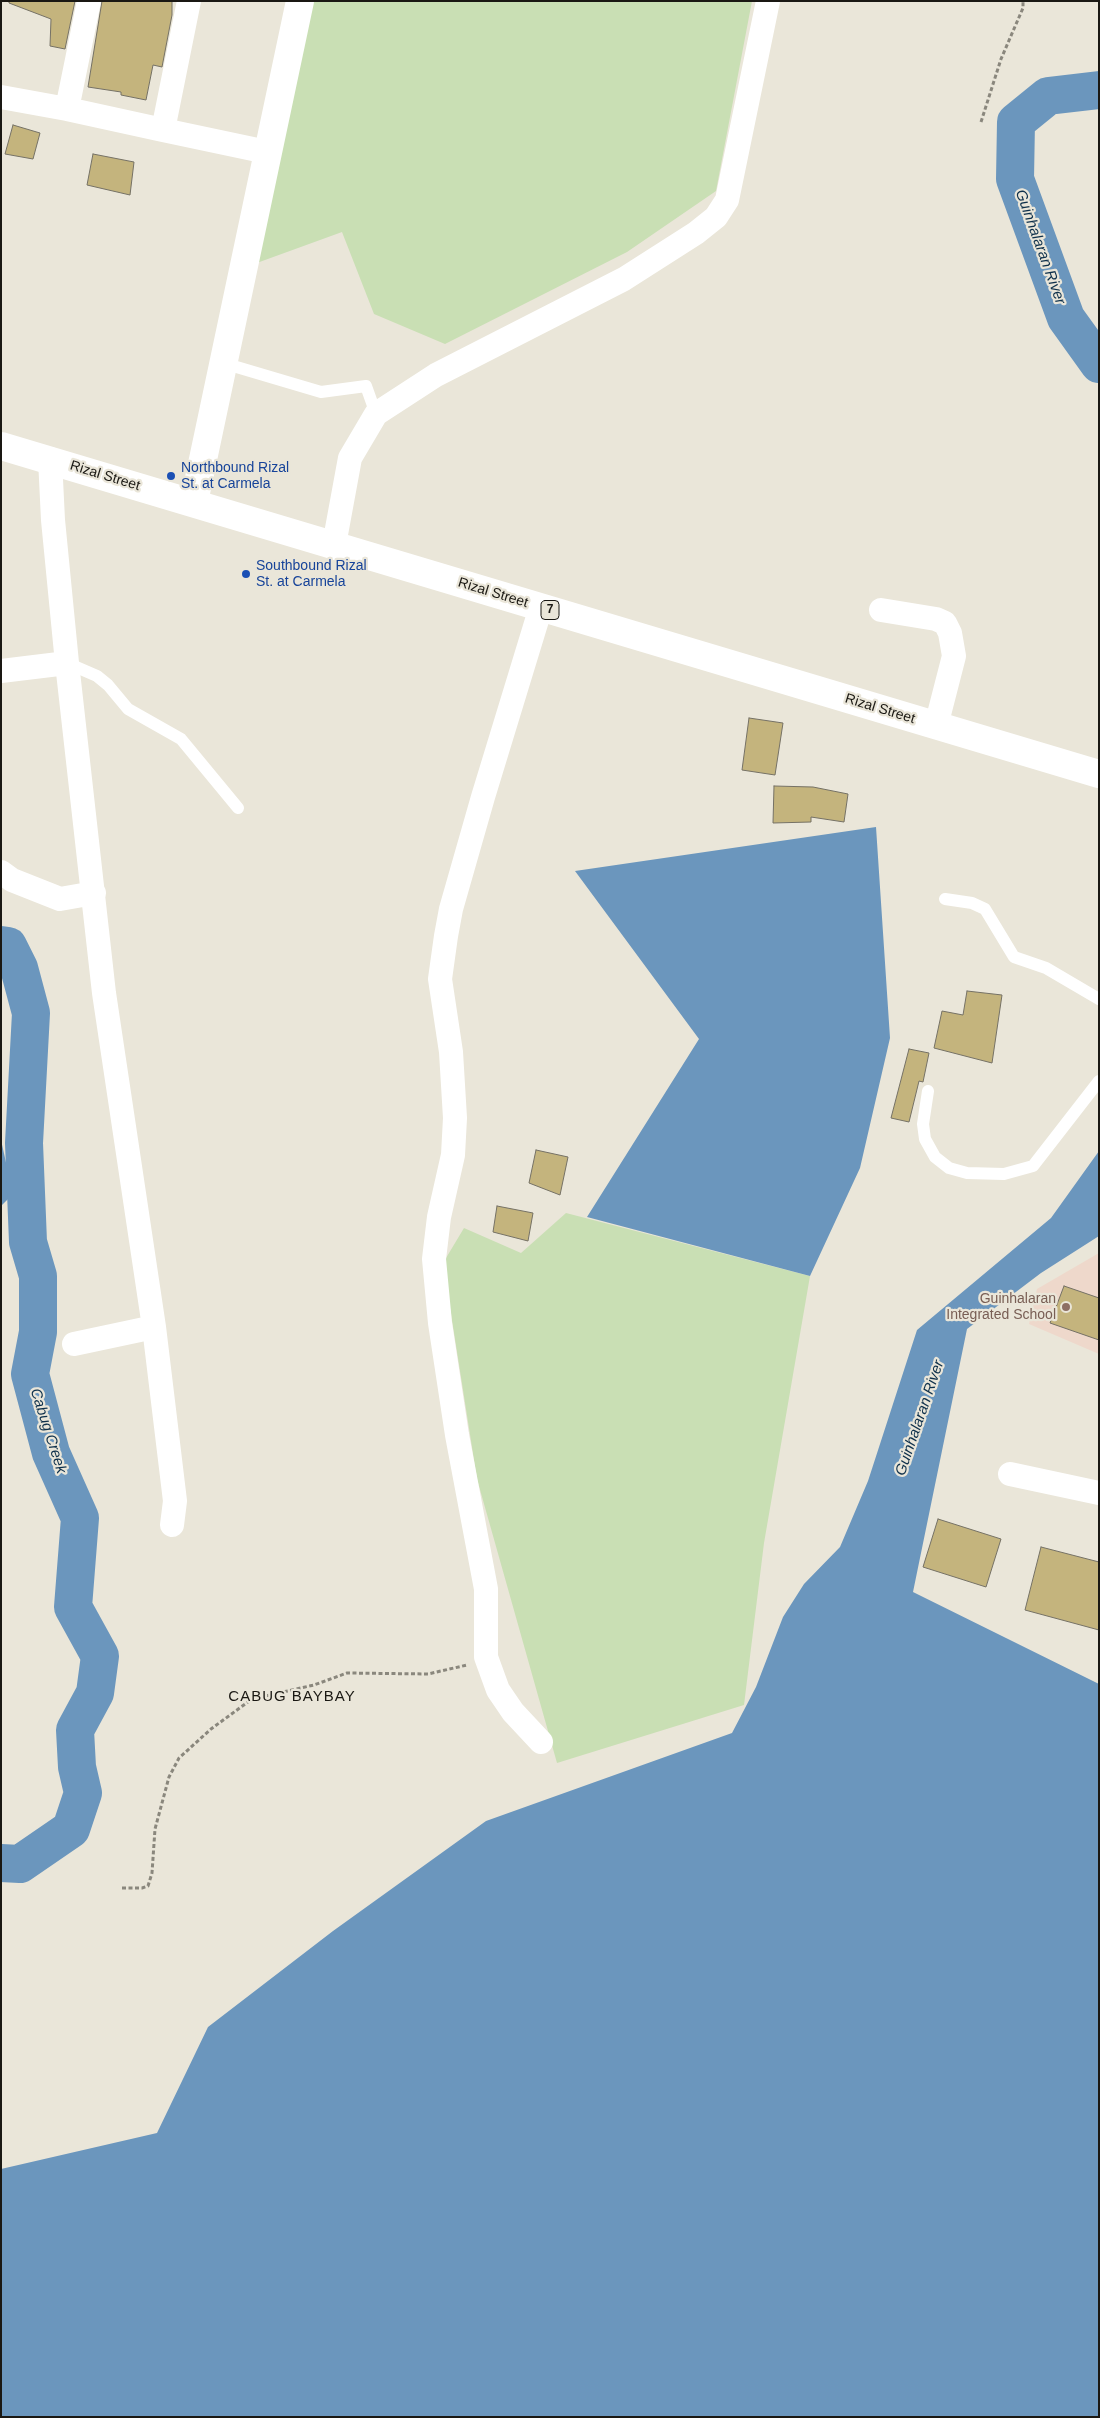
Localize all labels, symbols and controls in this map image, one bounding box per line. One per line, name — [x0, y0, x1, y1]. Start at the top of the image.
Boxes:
water label: Guinhalaran River — [1011, 187, 1069, 307]
street label: Rizal Street — [68, 457, 142, 495]
place label: Northbound Rizal St. at Carmela — [181, 460, 289, 492]
marker: Northbound Rizal St. at Carmela — [165, 470, 177, 482]
place label: Southbound Rizal St. at Carmela — [256, 558, 367, 590]
marker: Southbound Rizal St. at Carmela — [240, 568, 252, 580]
street label: Rizal Street — [456, 574, 530, 612]
road number: 7 — [541, 600, 559, 620]
street label: Rizal Street — [843, 690, 917, 728]
place label: Guinhalaran Integrated School — [946, 1291, 1056, 1324]
marker: Guinhalaran Integrated School — [1060, 1301, 1072, 1313]
water label: Guinhalaran River — [892, 1358, 948, 1478]
water label: Cabug Creek — [26, 1386, 70, 1476]
district label: CABUG BAYBAY — [227, 1688, 357, 1706]

